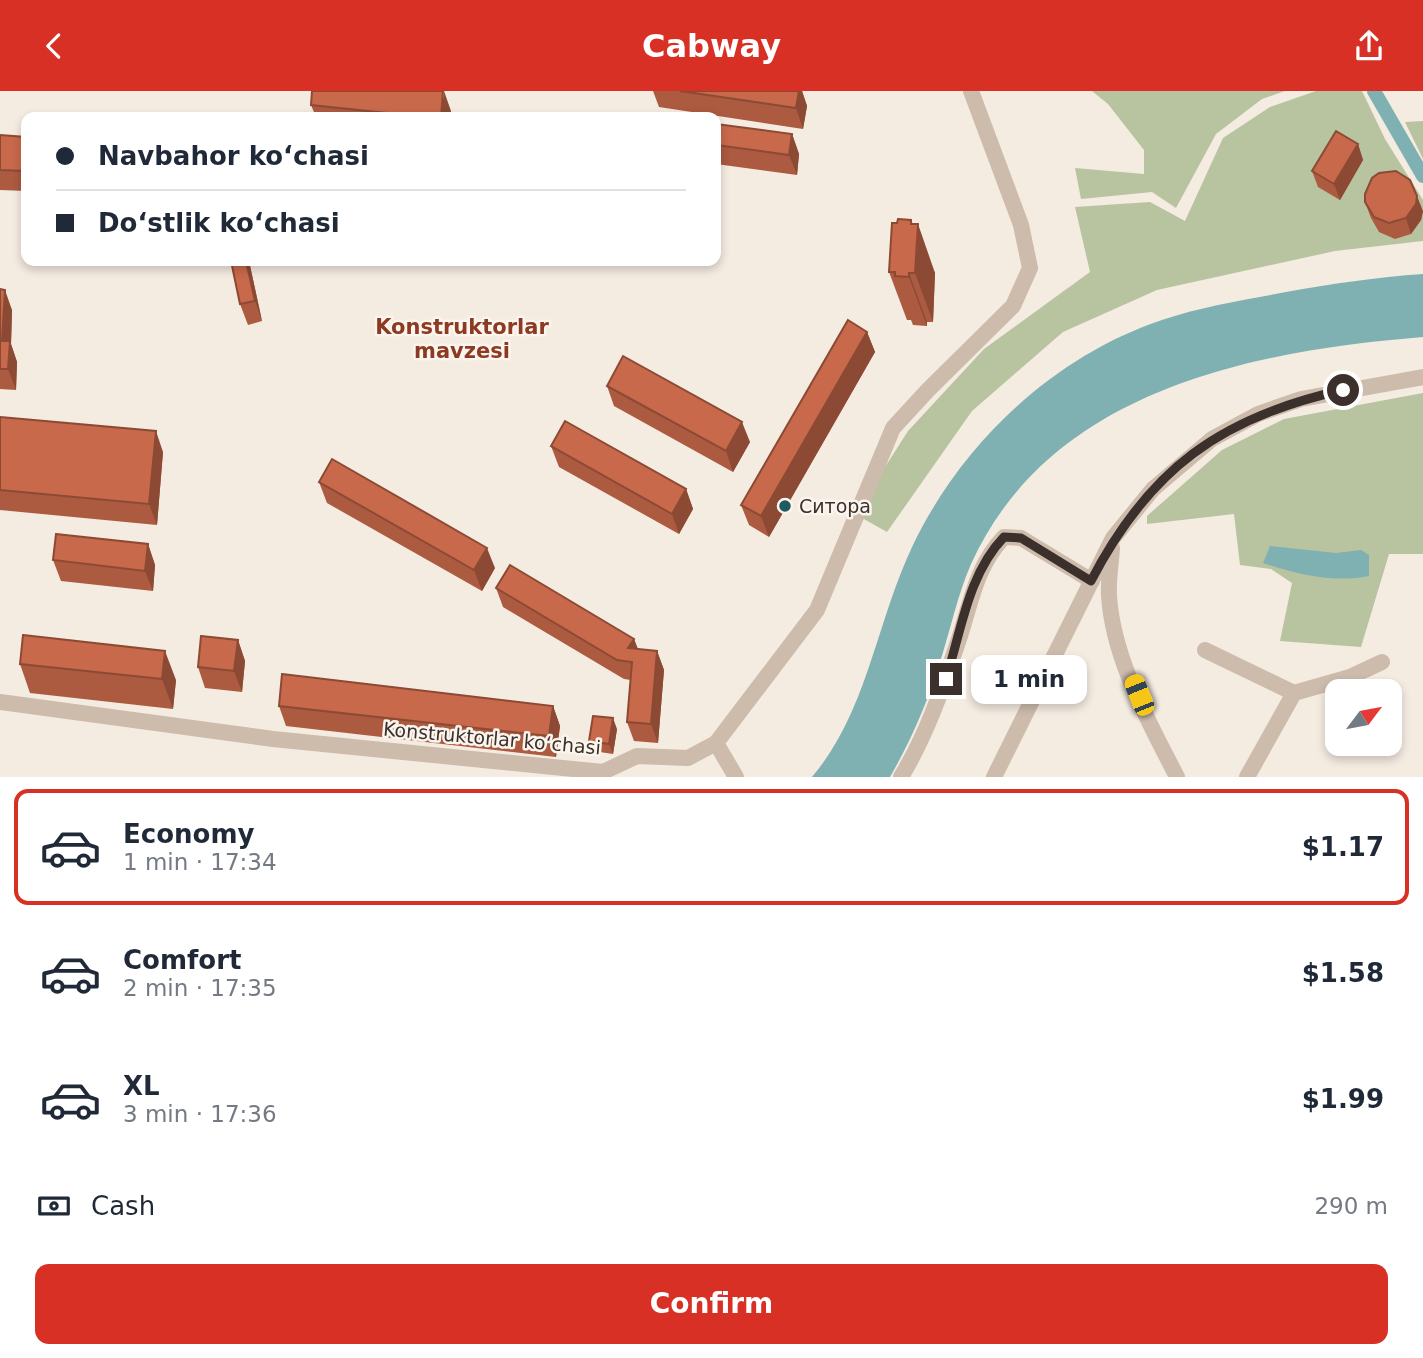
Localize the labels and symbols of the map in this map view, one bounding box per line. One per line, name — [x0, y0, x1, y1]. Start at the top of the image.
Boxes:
district label: Konstruktorlar mavzesi — [375, 315, 549, 363]
route start — [1327, 374, 1359, 406]
place label: Ситора — [799, 495, 871, 517]
marker: Ситора — [777, 498, 793, 514]
callout: 1 min — [970, 655, 1086, 703]
route end — [930, 663, 962, 695]
car — [1122, 672, 1157, 718]
north arrow — [1325, 679, 1402, 756]
street label: Konstruktorlar ko‘chasi — [382, 718, 602, 758]

